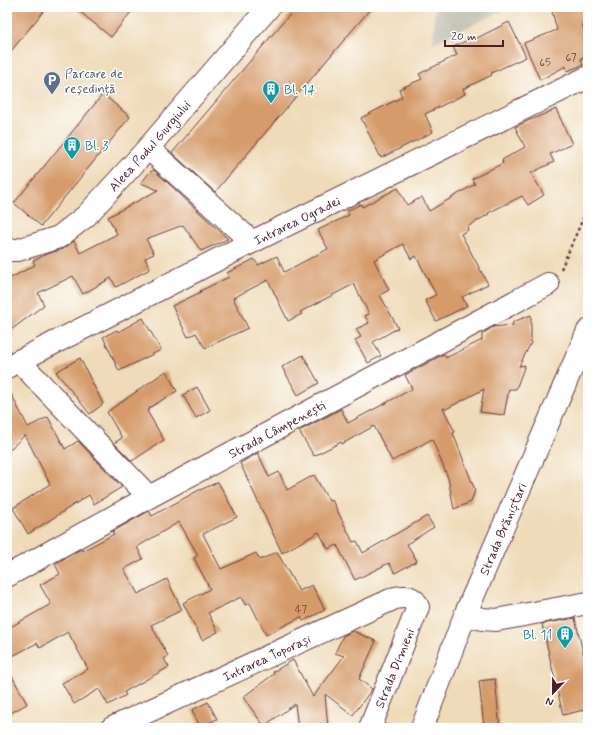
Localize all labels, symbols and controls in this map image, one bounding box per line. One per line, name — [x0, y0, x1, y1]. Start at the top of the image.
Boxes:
scale bar — [445, 22, 503, 48]
text: 20 m — [451, 29, 477, 45]
house number: 67 — [565, 51, 577, 65]
house number: 65 — [539, 56, 551, 70]
place label: Parcare de reședință — [65, 66, 123, 98]
parking icon: Parcare de reședință — [42, 70, 62, 95]
building icon: Bl. 14 — [261, 79, 281, 104]
place label: Bl. 14 — [284, 82, 315, 99]
street label: Aleea Podul Giurgiului — [106, 97, 195, 196]
building icon: Bl. 3 — [62, 135, 82, 160]
place label: Bl. 3 — [85, 138, 109, 155]
street label: Intrarea Ogradei — [252, 193, 343, 250]
street label: Strada Câmpenești — [226, 398, 328, 463]
street label: Strada Brăniștari — [476, 480, 531, 578]
house number: 47 — [295, 603, 307, 617]
building icon: Bl. 11 — [555, 624, 575, 649]
street label: Strada Dimieni — [372, 626, 419, 711]
place label: Bl. 11 — [523, 627, 552, 644]
street label: Intrarea Toporași — [220, 631, 314, 686]
north arrow — [533, 673, 573, 713]
text: N — [544, 693, 556, 709]

